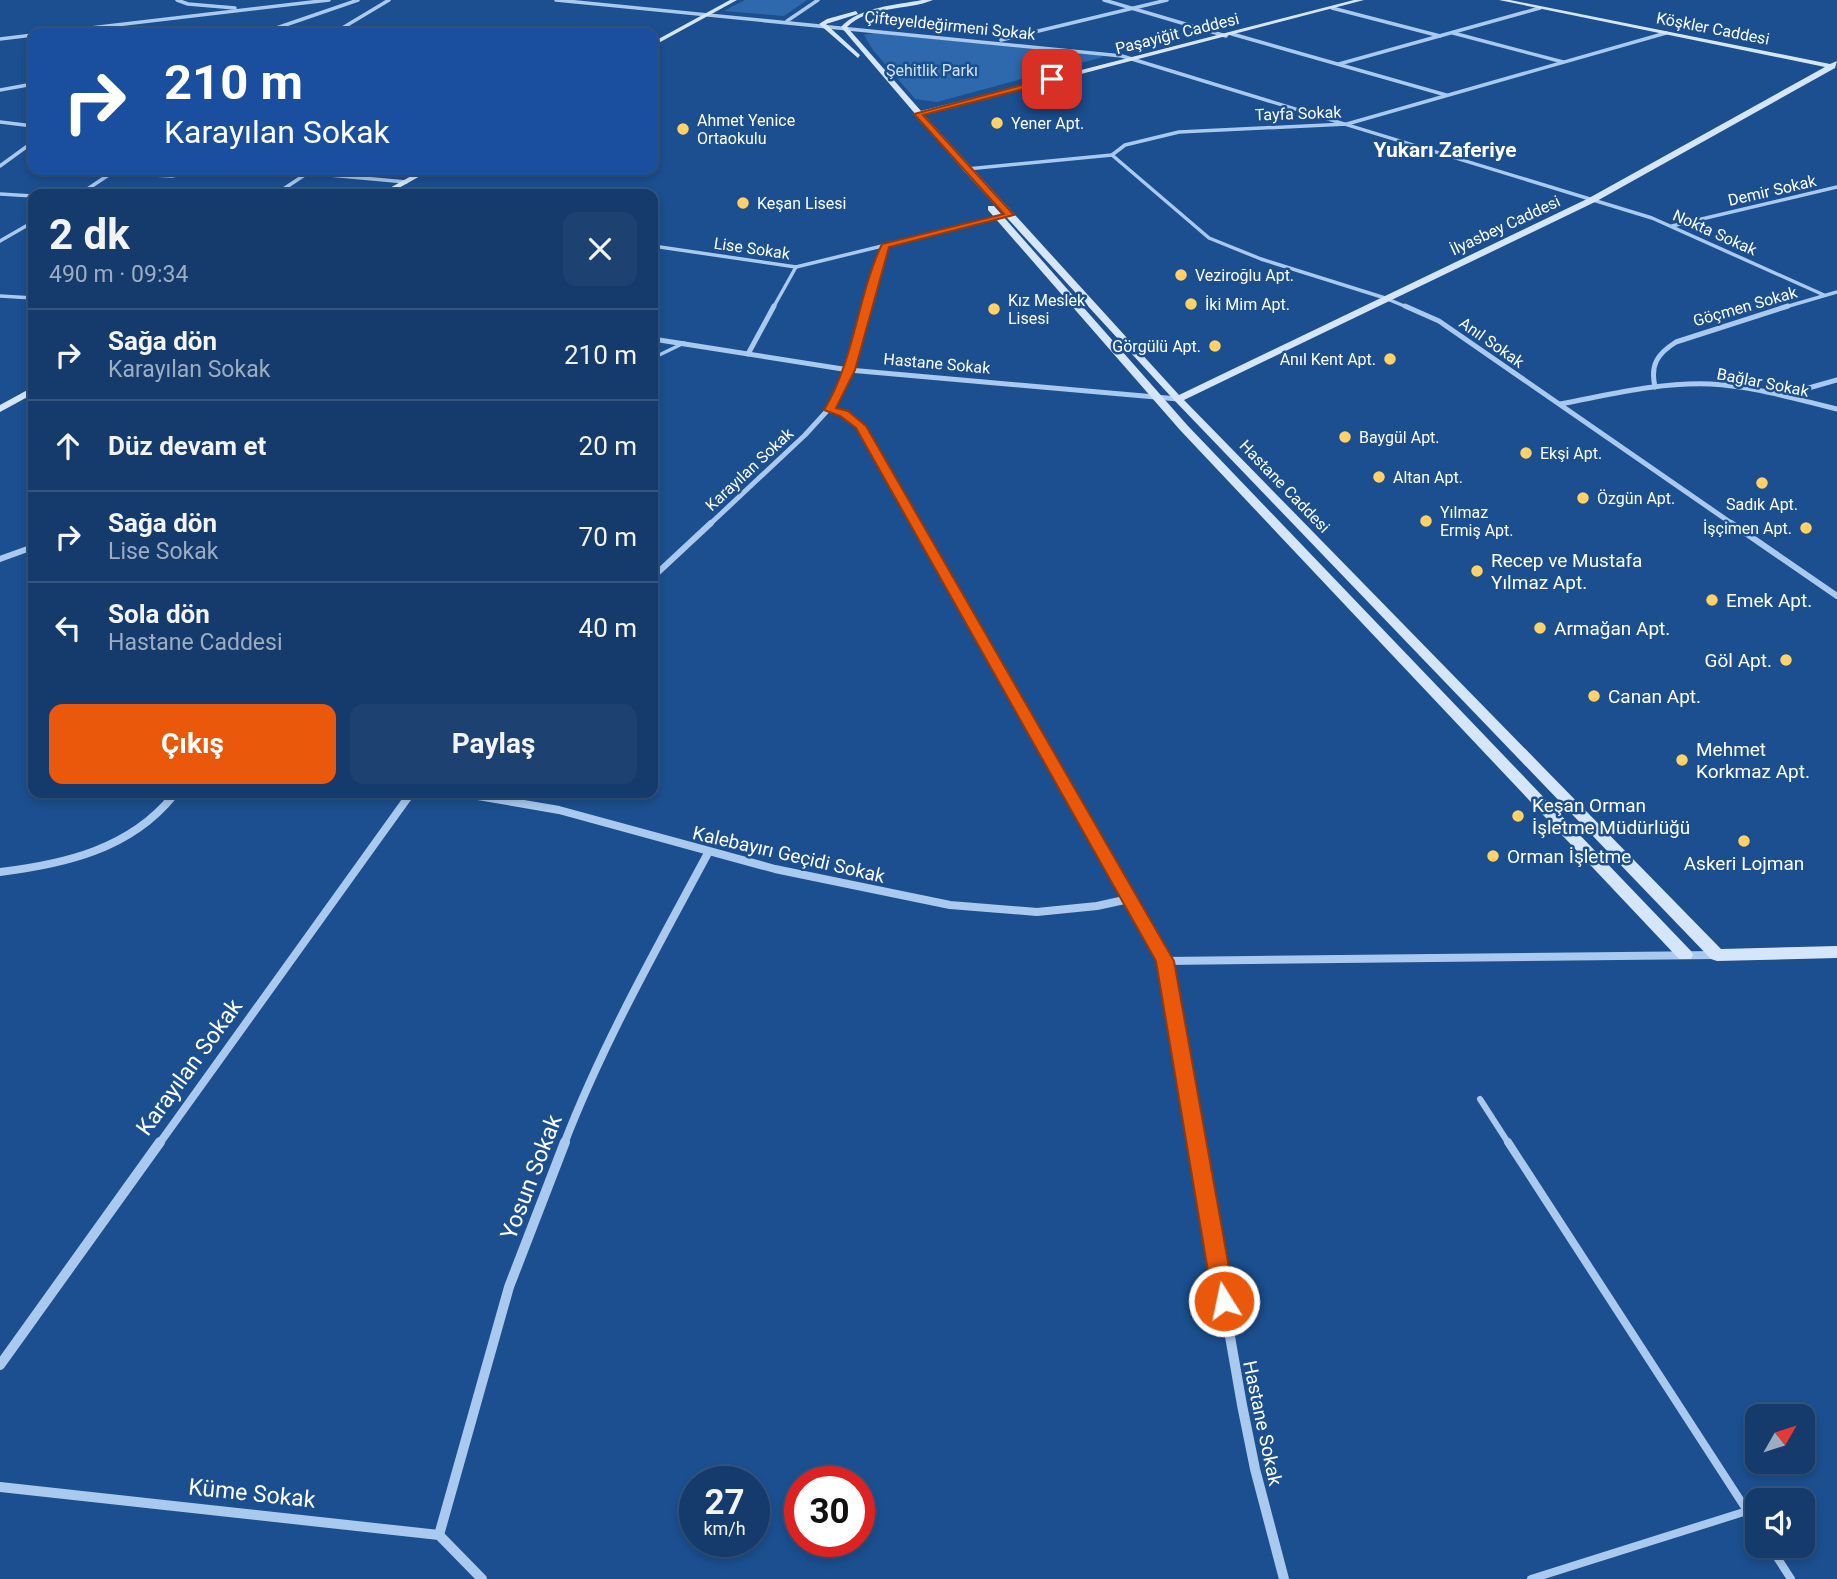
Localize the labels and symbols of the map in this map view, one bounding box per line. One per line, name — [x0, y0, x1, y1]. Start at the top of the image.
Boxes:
street label: Çifteyeldeğirmeni Sokak — [863, 7, 1037, 44]
street label: Köşkler Caddesi — [1655, 8, 1771, 49]
street label: Paşayiğit Caddesi — [1113, 9, 1241, 58]
pin — [1022, 49, 1082, 109]
park label: Şehitlik Parkı — [886, 61, 978, 80]
street label: Tayfa Sokak — [1254, 102, 1343, 125]
place label: Ahmet Yenice Ortaokulu — [697, 111, 795, 148]
place label: Yener Apt. — [1011, 114, 1084, 133]
marker: Yener Apt. — [989, 115, 1005, 131]
marker: Ahmet Yenice Ortaokulu — [675, 121, 691, 137]
district label: Yukarı Zaferiye — [1373, 138, 1517, 162]
street label: Demir Sokak — [1726, 171, 1819, 210]
street label: İlyasbey Caddesi — [1447, 192, 1563, 259]
place label: Keşan Lisesi — [757, 194, 846, 213]
marker: Keşan Lisesi — [735, 195, 751, 211]
street label: Nokta Sokak — [1670, 205, 1761, 260]
street label: Lise Sokak — [713, 234, 792, 263]
place label: Veziroğlu Apt. — [1195, 266, 1294, 285]
marker: Veziroğlu Apt. — [1173, 267, 1189, 283]
street label: Göçmen Sokak — [1691, 282, 1800, 330]
place label: Kız Meslek Lisesi — [1008, 291, 1086, 328]
place label: İki Mim Apt. — [1205, 295, 1290, 314]
marker: İki Mim Apt. — [1183, 296, 1199, 312]
marker: Kız Meslek Lisesi — [986, 301, 1002, 317]
street label: Anıl Sokak — [1456, 313, 1528, 372]
place label: Görgülü Apt. — [1112, 337, 1201, 356]
marker: Görgülü Apt. — [1207, 338, 1223, 354]
street label: Hastane Sokak — [883, 349, 992, 378]
place label: Anıl Kent Apt. — [1280, 350, 1376, 369]
marker: Anıl Kent Apt. — [1382, 351, 1398, 367]
street label: Bağlar Sokak — [1715, 364, 1811, 401]
street label: Karayılan Sokak — [702, 423, 798, 515]
place label: Baygül Apt. — [1359, 428, 1440, 447]
marker: Baygül Apt. — [1337, 429, 1353, 445]
street label: Hastane Caddesi — [1236, 436, 1334, 537]
place label: Ekşi Apt. — [1540, 444, 1602, 463]
marker: Ekşi Apt. — [1518, 445, 1534, 461]
place label: Altan Apt. — [1393, 468, 1463, 487]
marker: Altan Apt. — [1371, 469, 1387, 485]
marker: Sadık Apt. — [1754, 475, 1770, 491]
place label: Özgün Apt. — [1597, 489, 1675, 508]
marker: Özgün Apt. — [1575, 490, 1591, 506]
place label: Sadık Apt. — [1726, 495, 1798, 514]
place label: Yılmaz Ermiş Apt. — [1440, 503, 1514, 540]
marker: Yılmaz Ermiş Apt. — [1418, 513, 1434, 529]
place label: İşçimen Apt. — [1703, 519, 1792, 538]
marker: İşçimen Apt. — [1798, 520, 1814, 536]
place label: Recep ve Mustafa Yılmaz Apt. — [1491, 549, 1642, 594]
marker: Recep ve Mustafa Yılmaz Apt. — [1469, 563, 1485, 579]
place label: Emek Apt. — [1726, 589, 1812, 612]
marker: Emek Apt. — [1704, 592, 1720, 608]
place label: Armağan Apt. — [1554, 617, 1670, 640]
marker: Armağan Apt. — [1532, 620, 1548, 636]
place label: Göl Apt. — [1705, 649, 1772, 672]
marker: Göl Apt. — [1778, 652, 1794, 668]
place label: Canan Apt. — [1608, 685, 1701, 708]
marker: Canan Apt. — [1586, 688, 1602, 704]
place label: Mehmet Korkmaz Apt. — [1696, 738, 1810, 783]
marker: Mehmet Korkmaz Apt. — [1674, 752, 1690, 768]
place label: Keşan Orman İşletme Müdürlüğü — [1532, 794, 1690, 839]
marker: Keşan Orman İşletme Müdürlüğü — [1510, 808, 1526, 824]
street label: Kalebayırı Geçidi Sokak — [690, 821, 888, 888]
marker: Askeri Lojman — [1736, 833, 1752, 849]
place label: Orman İşletme — [1507, 845, 1631, 868]
marker: Orman İşletme — [1485, 848, 1501, 864]
place label: Askeri Lojman — [1684, 852, 1804, 875]
street label: Karayılan Sokak — [131, 993, 248, 1141]
street label: Yosun Sokak — [495, 1111, 568, 1244]
position arrow — [1187, 1264, 1261, 1338]
street label: Hastane Sokak — [1238, 1358, 1287, 1488]
north arrow — [1745, 1404, 1815, 1474]
speed limit sign: 30 — [784, 1466, 875, 1557]
street label: Küme Sokak — [187, 1473, 317, 1514]

